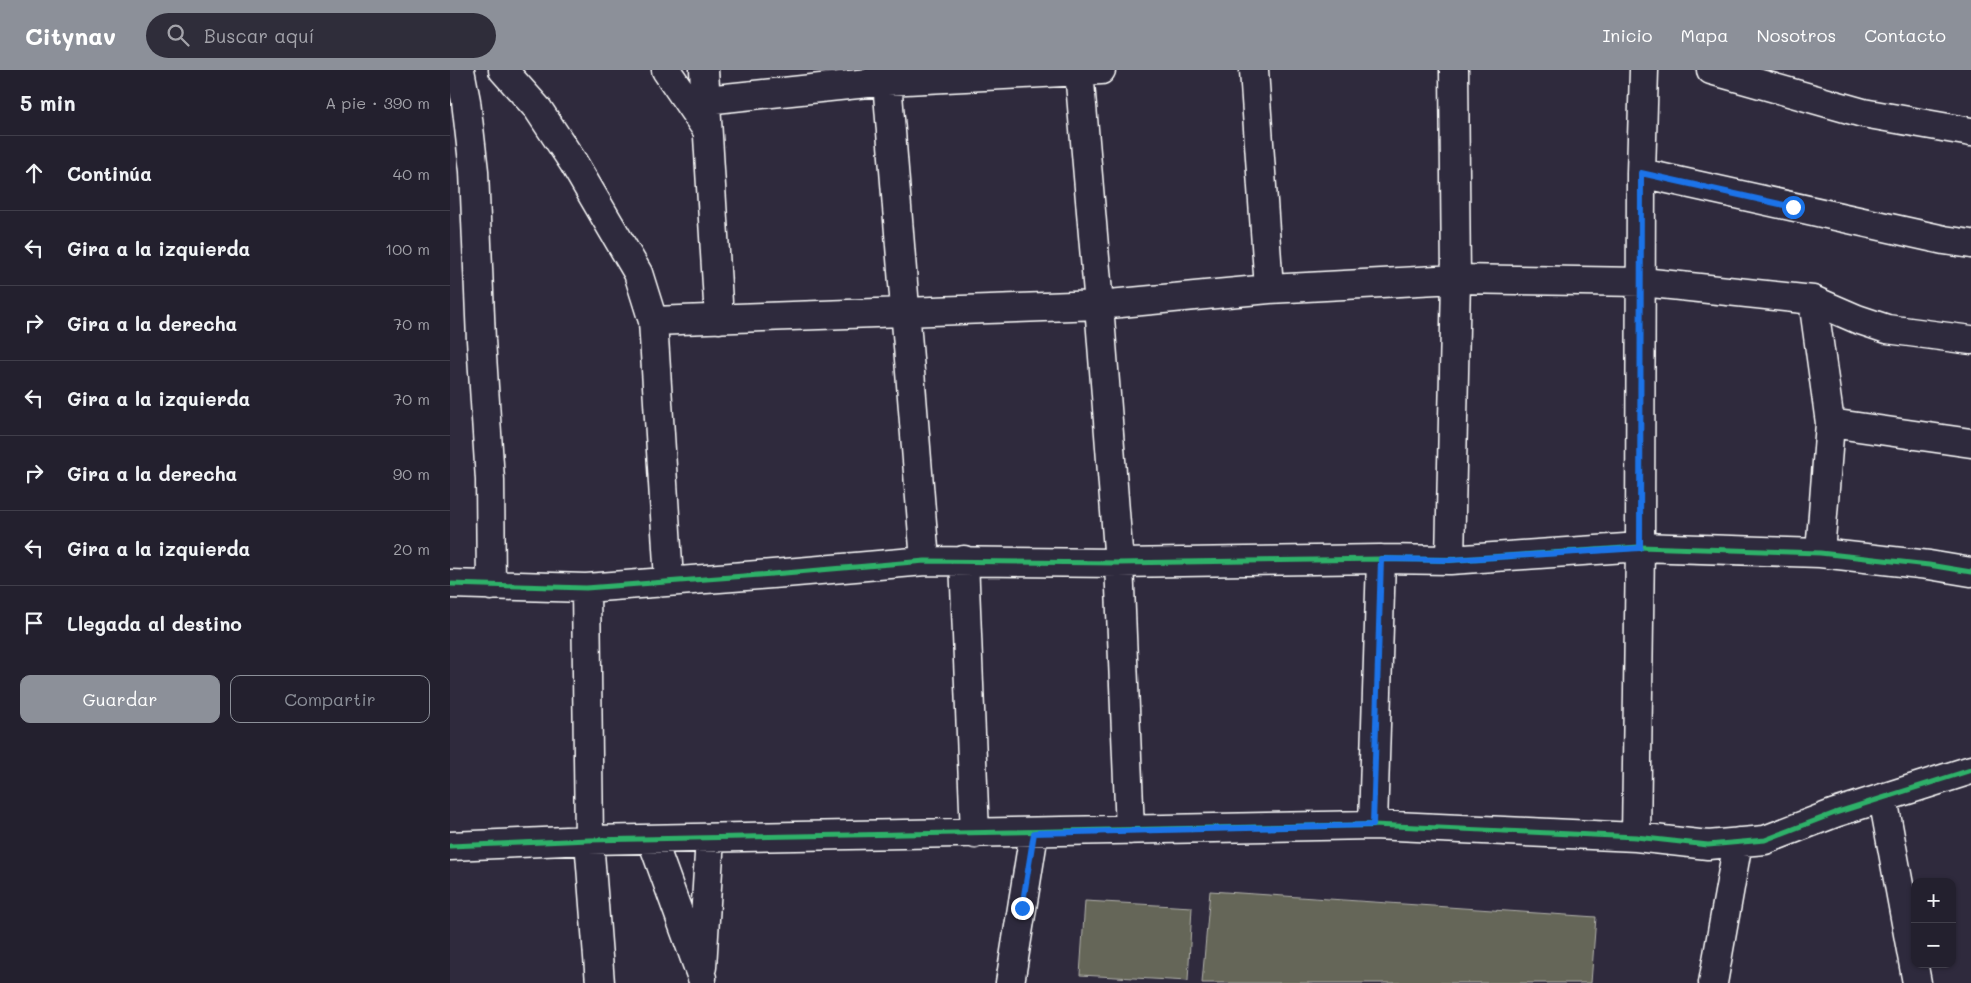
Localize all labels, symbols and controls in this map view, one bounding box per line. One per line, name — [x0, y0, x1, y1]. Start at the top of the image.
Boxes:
search box — [146, 13, 496, 58]
text: Citynav — [25, 20, 116, 51]
icon: search — [164, 21, 192, 49]
text: Buscar aquí — [204, 23, 315, 48]
text: Inicio — [1602, 23, 1653, 47]
text: Mapa — [1681, 23, 1728, 47]
text: Nosotros — [1756, 23, 1836, 47]
text: Contacto — [1864, 23, 1946, 47]
text: 5 min — [20, 89, 76, 116]
text: A pie · 390 m — [325, 92, 430, 113]
icon: ahead — [20, 159, 48, 187]
text: Continúa — [67, 161, 152, 186]
text: 40 m — [393, 163, 430, 184]
route start — [1782, 196, 1805, 219]
icon: left — [20, 234, 48, 262]
text: Gira a la izquierda — [67, 236, 250, 261]
text: 100 m — [385, 238, 430, 259]
icon: right — [20, 309, 48, 337]
text: Gira a la derecha — [67, 311, 237, 336]
text: 70 m — [393, 313, 430, 334]
icon: left — [20, 384, 48, 412]
text: Gira a la izquierda — [67, 386, 250, 411]
text: 70 m — [393, 388, 430, 409]
icon: right — [20, 459, 48, 487]
text: Gira a la derecha — [67, 461, 237, 486]
text: 90 m — [393, 463, 430, 484]
icon: left — [20, 534, 48, 562]
text: Gira a la izquierda — [67, 536, 250, 561]
text: 20 m — [393, 538, 430, 559]
icon: arrive — [20, 609, 48, 637]
text: Llegada al destino — [67, 611, 242, 636]
button: Guardar — [20, 675, 220, 723]
button: Compartir — [230, 675, 430, 723]
map controls — [1911, 878, 1956, 968]
button: + — [1911, 878, 1956, 923]
route end — [1011, 897, 1034, 920]
button: − — [1911, 923, 1956, 968]

